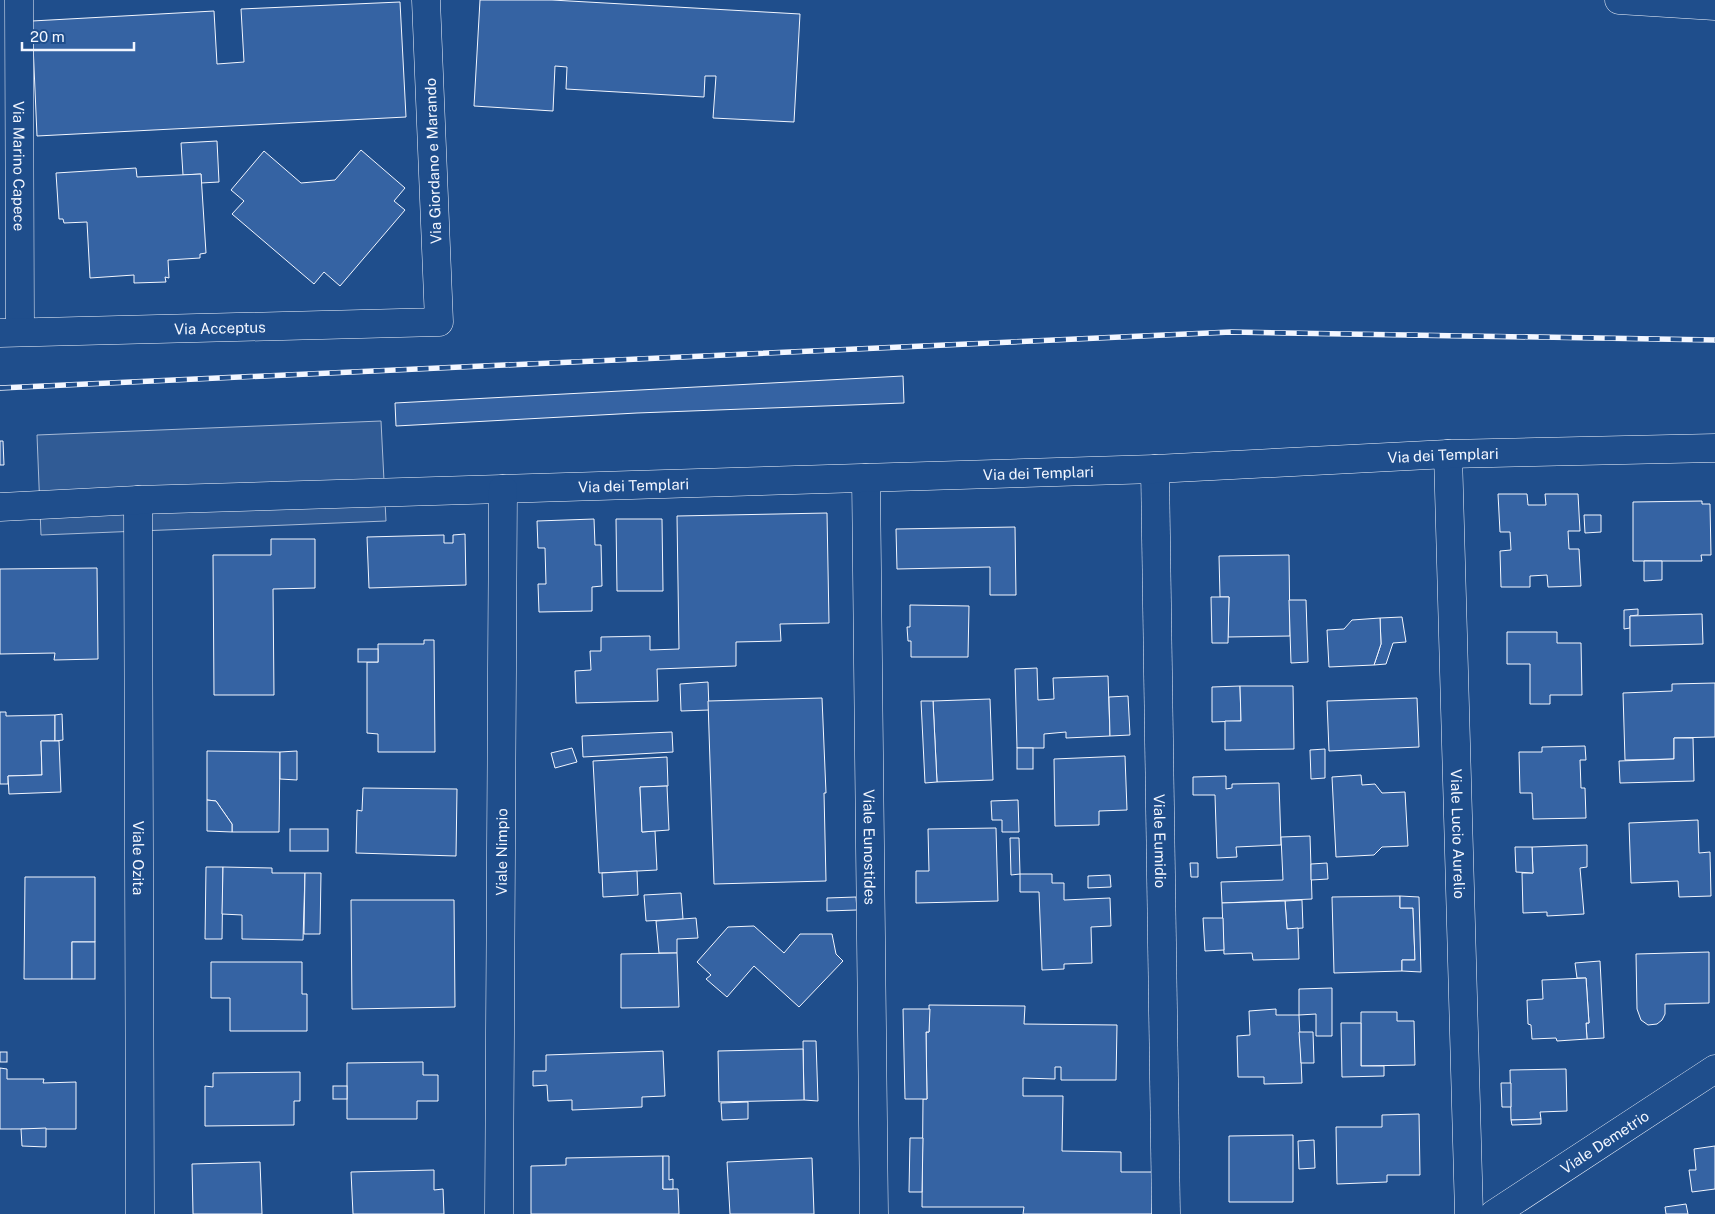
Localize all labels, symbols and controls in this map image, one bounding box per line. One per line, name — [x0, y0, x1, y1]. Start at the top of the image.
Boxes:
scale bar — [22, 20, 135, 52]
text: 20 m — [30, 28, 65, 45]
street label: Via Giordano e Marando — [422, 78, 444, 244]
street label: Via Marino Capece — [11, 101, 28, 231]
street label: Via Acceptus — [174, 318, 266, 337]
street label: Via dei Templari — [1387, 444, 1499, 466]
street label: Via dei Templari — [983, 462, 1094, 483]
street label: Via dei Templari — [578, 475, 689, 495]
street label: Viale Lucio Aurelio — [1448, 769, 1469, 899]
street label: Viale Eunostides — [861, 789, 879, 905]
street label: Viale Eumidio — [1151, 794, 1170, 888]
street label: Viale Nimpio — [492, 808, 510, 896]
street label: Viale Ozita — [130, 821, 148, 895]
street label: Viale Demetrio — [1557, 1106, 1652, 1177]

